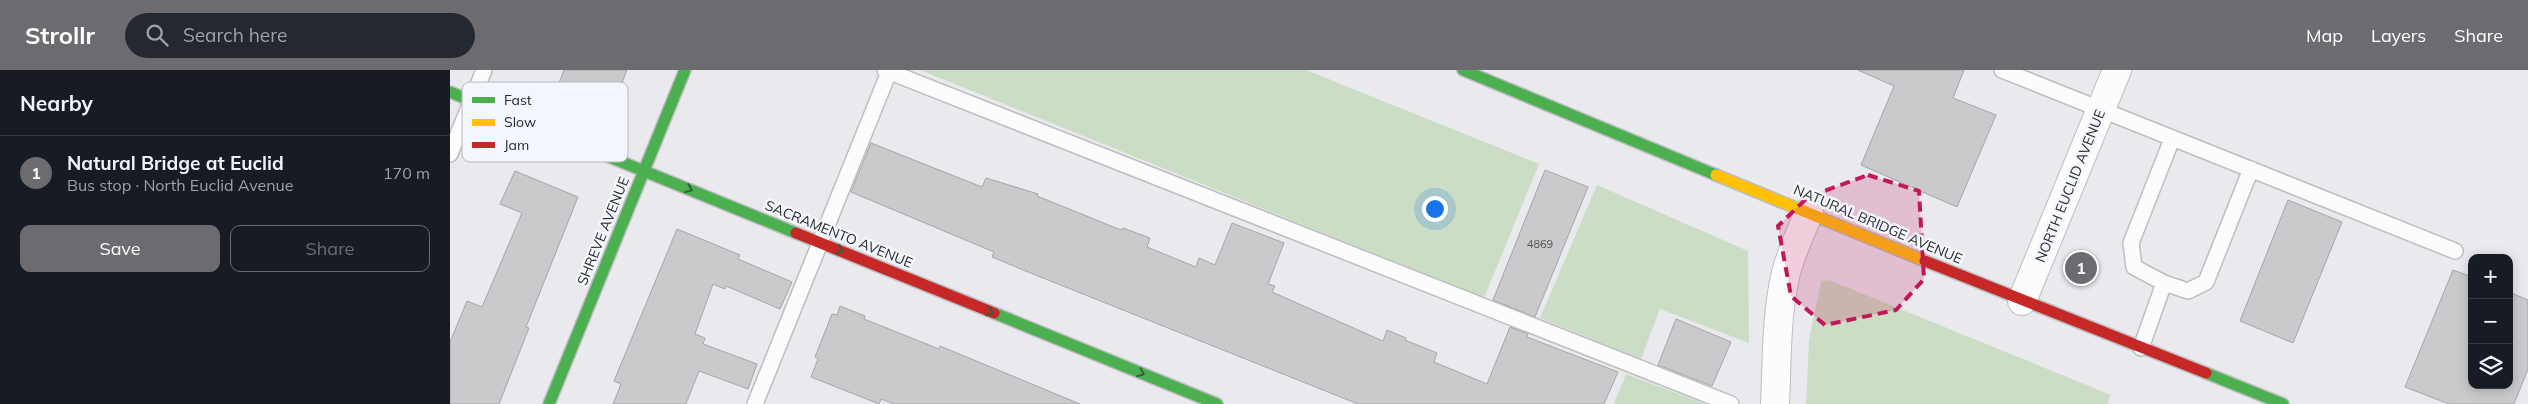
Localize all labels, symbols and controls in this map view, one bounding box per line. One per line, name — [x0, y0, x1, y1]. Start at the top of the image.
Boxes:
search box — [125, 13, 475, 58]
text: Strollr — [25, 20, 95, 50]
icon: search — [143, 21, 171, 49]
text: Search here — [183, 23, 287, 47]
text: Map — [2306, 24, 2343, 47]
text: Layers — [2371, 24, 2426, 47]
text: Share — [2454, 24, 2503, 47]
legend — [462, 82, 628, 162]
text: Nearby — [20, 90, 93, 116]
text: Fast — [504, 91, 532, 109]
street label: NORTH EUCLID AVENUE — [2031, 107, 2109, 265]
text: Slow — [504, 113, 536, 131]
text: Jam — [504, 136, 529, 154]
text: Natural Bridge at Euclid — [67, 151, 284, 175]
text: 1 — [31, 163, 41, 183]
text: 170 m — [383, 163, 430, 183]
street label: SHREVE AVENUE — [573, 174, 633, 288]
text: Bus stop · North Euclid Avenue — [67, 175, 294, 195]
street label: NATURAL BRIDGE AVENUE — [1791, 180, 1965, 268]
one-way arrow — [684, 183, 693, 194]
street label: SACRAMENTO AVENUE — [763, 196, 915, 272]
your location — [1422, 196, 1448, 222]
button: Save — [20, 225, 220, 272]
button: Share — [230, 225, 430, 272]
house number: 4869 — [1527, 237, 1553, 251]
one-way arrow — [835, 244, 844, 255]
pin: 1 — [2065, 249, 2097, 287]
map controls — [2468, 254, 2513, 389]
button: + — [2468, 254, 2513, 299]
button: − — [2468, 299, 2513, 344]
one-way arrow — [985, 305, 994, 316]
button: layers — [2468, 344, 2513, 389]
one-way arrow — [1136, 367, 1145, 377]

